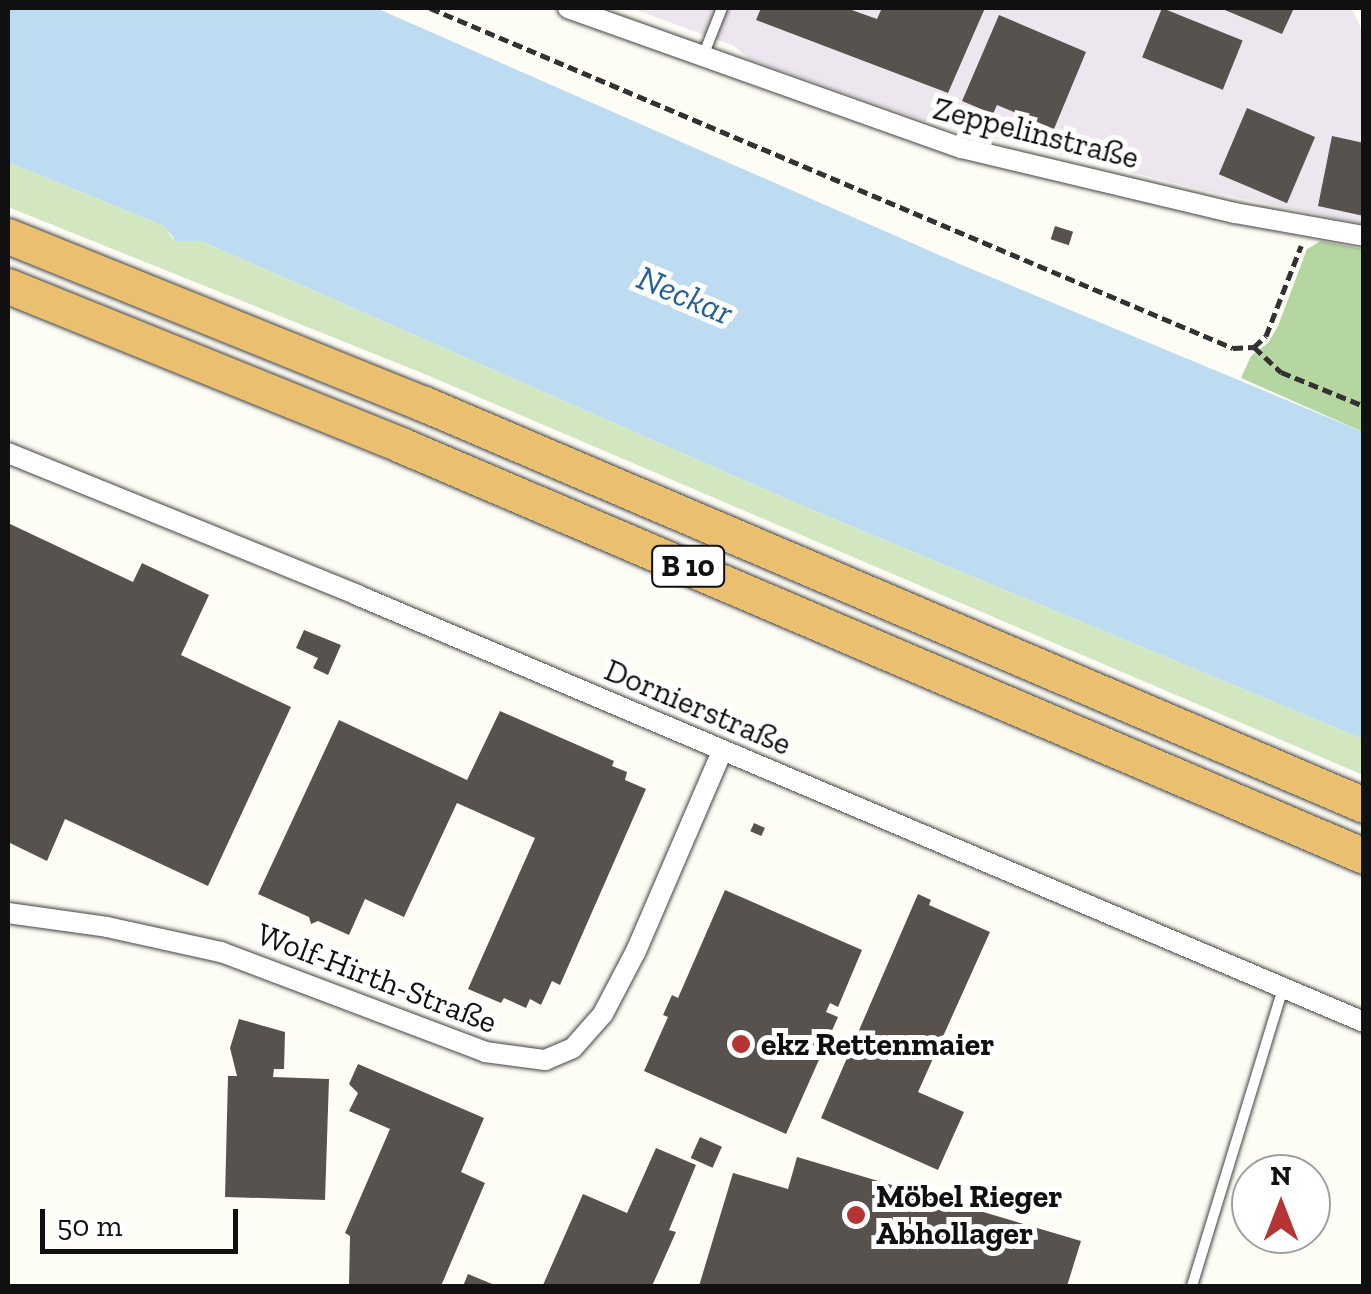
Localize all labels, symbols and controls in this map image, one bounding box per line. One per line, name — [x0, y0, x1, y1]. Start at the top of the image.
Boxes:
street label: Zeppelinstraße — [929, 89, 1143, 177]
water label: Neckar — [631, 256, 739, 334]
road number: B 10 — [650, 541, 726, 591]
street label: Dornierstraße — [599, 650, 797, 764]
street label: Wolf-Hirth-Straße — [252, 915, 502, 1041]
place label: ekz Rettenmaier — [761, 1025, 994, 1063]
marker: ekz Rettenmaier — [730, 1033, 752, 1055]
north arrow — [1231, 1154, 1331, 1254]
text: N — [1270, 1159, 1292, 1192]
place label: Möbel Rieger Abhollager — [876, 1178, 1062, 1253]
scale bar — [45, 1189, 242, 1251]
marker: Möbel Rieger Abhollager — [845, 1204, 867, 1226]
text: 50 m — [57, 1208, 122, 1244]

